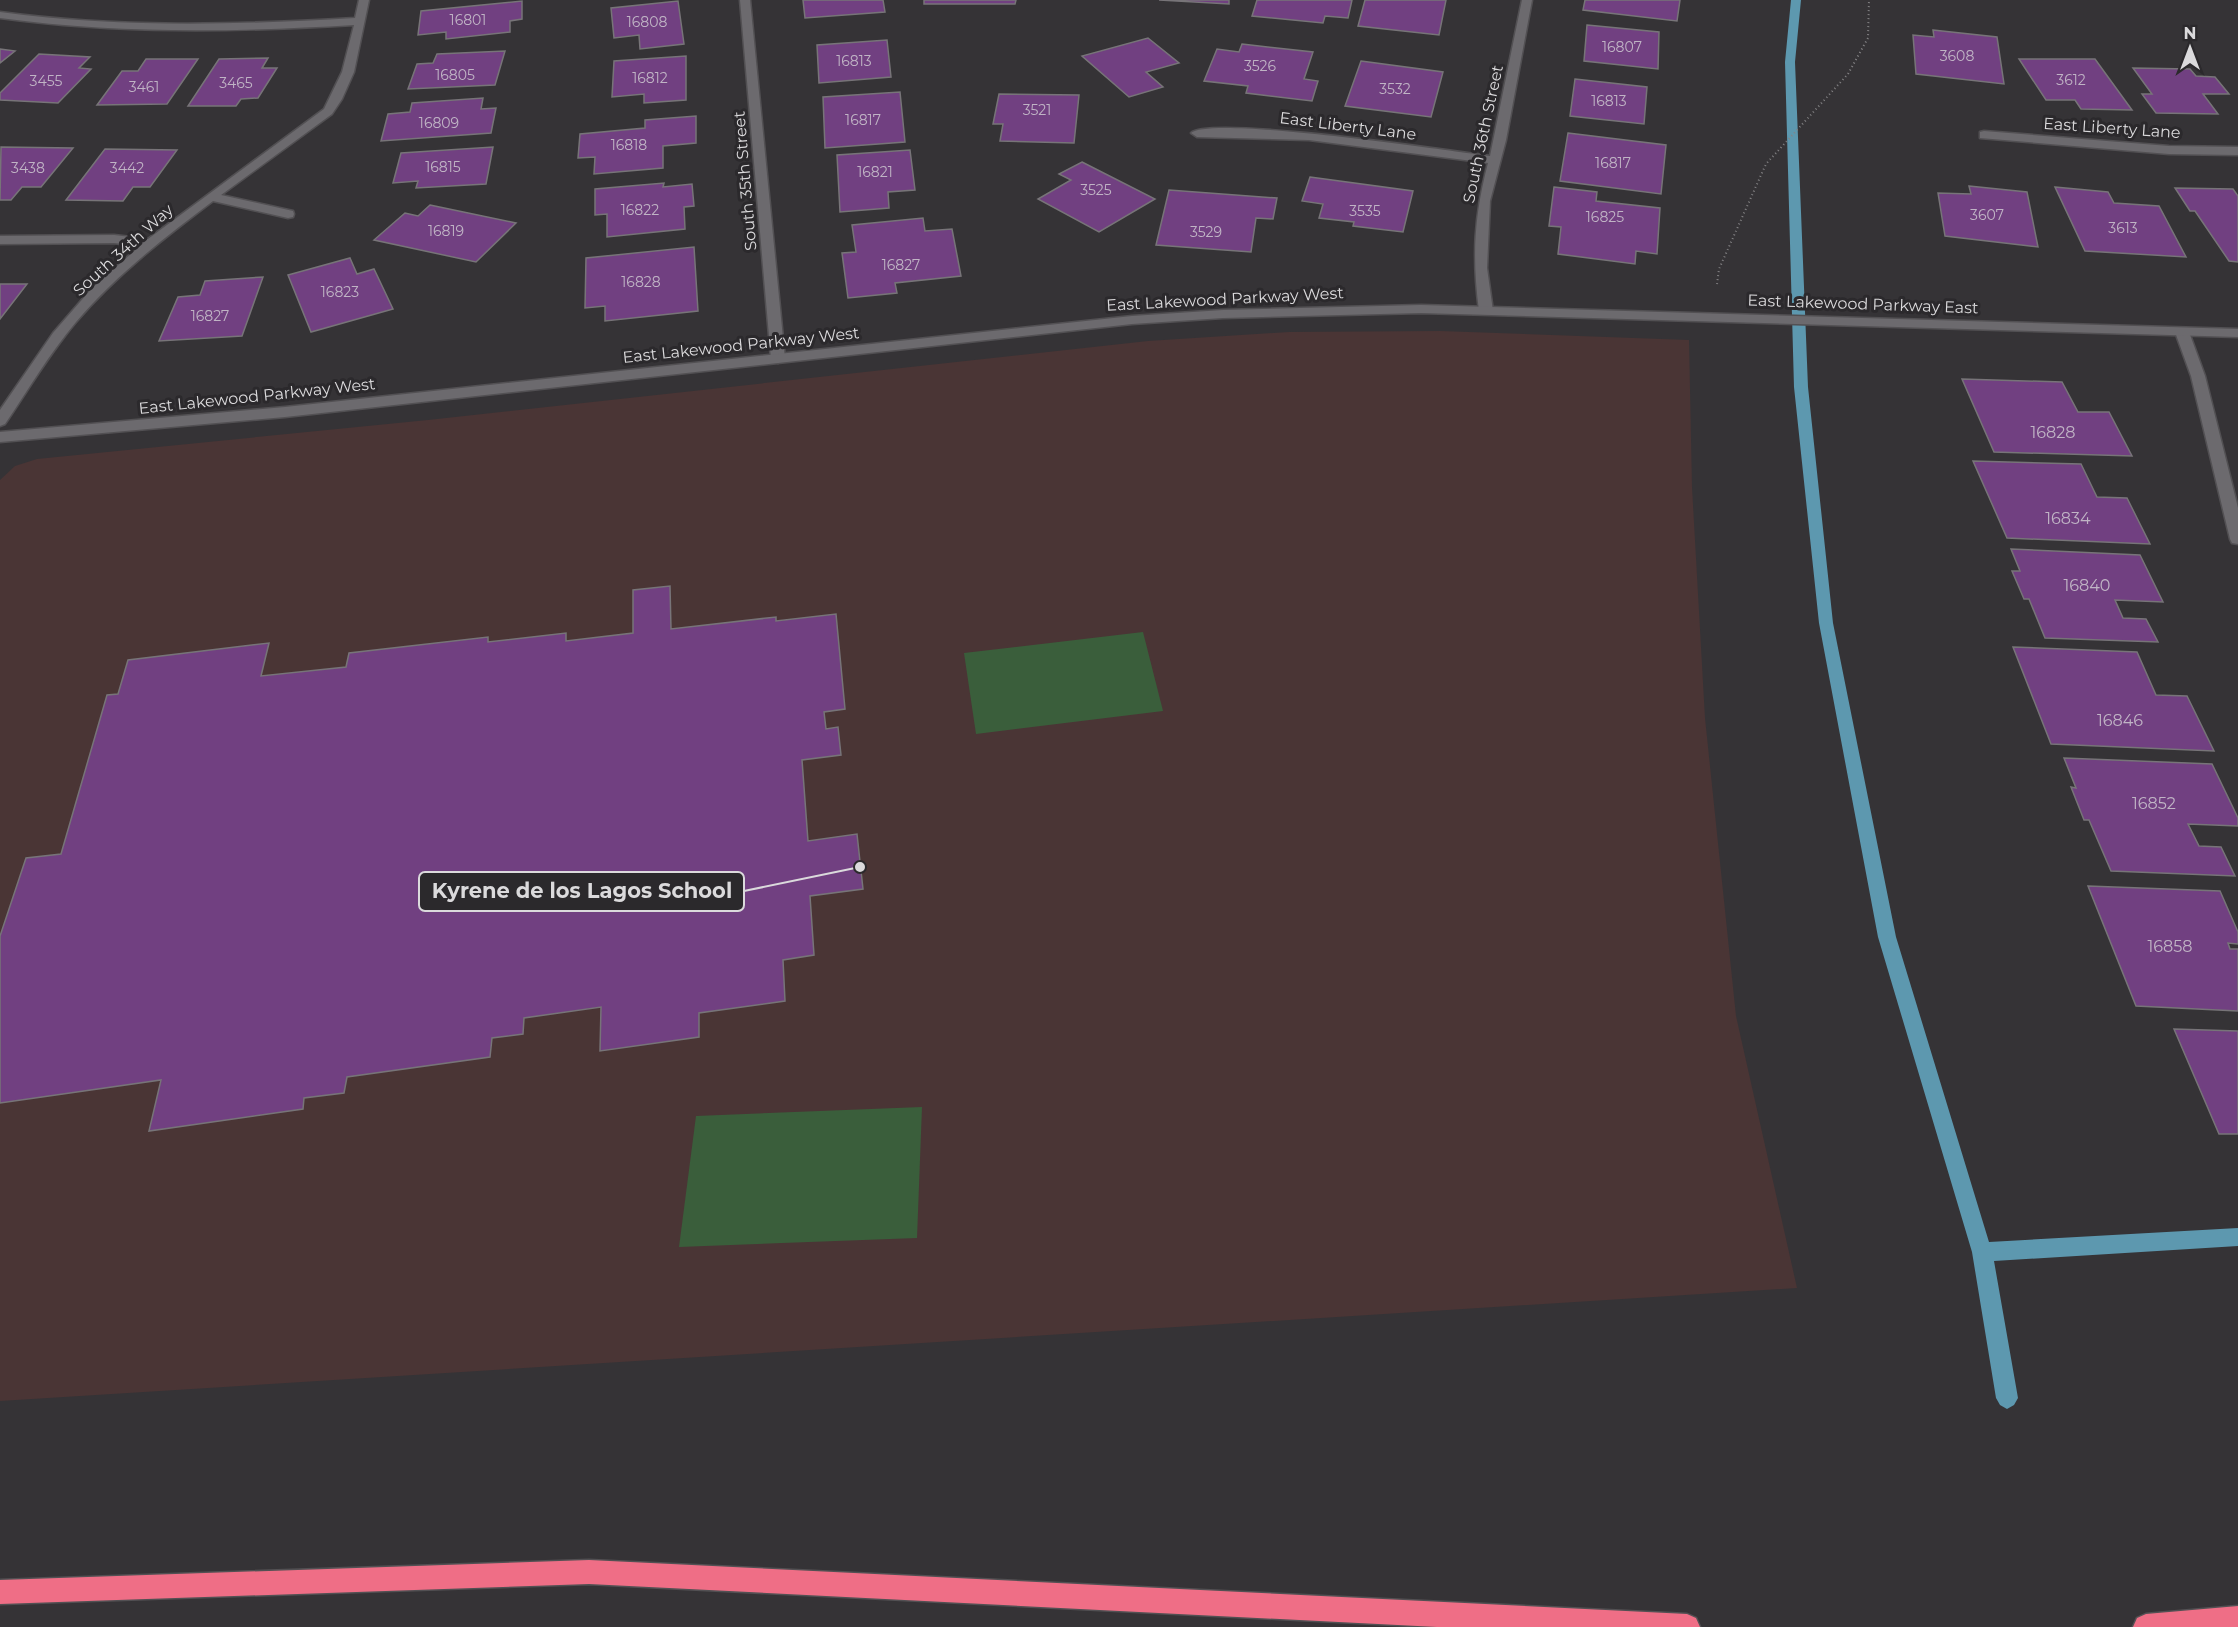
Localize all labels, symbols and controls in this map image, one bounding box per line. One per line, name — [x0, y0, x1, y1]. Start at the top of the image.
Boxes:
house number: 16801 — [450, 11, 486, 29]
house number: 16808 — [627, 13, 667, 31]
north arrow — [2160, 18, 2220, 78]
text: N — [2184, 24, 2196, 43]
house number: 16807 — [1602, 38, 1642, 56]
house number: 3608 — [1940, 47, 1974, 65]
house number: 16813 — [836, 52, 872, 70]
house number: 3526 — [1244, 57, 1277, 75]
street label: South 36th Street — [1459, 63, 1507, 205]
house number: 16805 — [435, 66, 475, 84]
house number: 16812 — [632, 69, 668, 87]
house number: 3612 — [2056, 71, 2086, 89]
house number: 3455 — [30, 72, 63, 90]
house number: 3465 — [219, 74, 253, 92]
house number: 3461 — [129, 78, 159, 96]
house number: 3532 — [1379, 80, 1411, 98]
house number: 16813 — [1591, 92, 1627, 110]
house number: 3521 — [1023, 101, 1051, 119]
street label: East Liberty Lane — [1279, 108, 1417, 144]
street label: South 35th Street — [729, 110, 761, 252]
house number: 16817 — [845, 111, 881, 129]
house number: 16809 — [419, 114, 459, 132]
street label: East Liberty Lane — [2043, 114, 2181, 142]
house number: 16818 — [611, 136, 647, 154]
house number: 16817 — [1595, 154, 1631, 172]
house number: 16815 — [425, 158, 461, 176]
house number: 3438 — [11, 159, 45, 177]
house number: 3442 — [110, 159, 144, 177]
house number: 16821 — [857, 163, 893, 181]
house number: 3525 — [1080, 181, 1112, 199]
street label: South 34th Way — [69, 200, 177, 300]
house number: 16822 — [621, 201, 659, 219]
house number: 3535 — [1349, 202, 1381, 220]
house number: 3607 — [1970, 206, 2004, 224]
house number: 16825 — [1586, 208, 1624, 226]
house number: 3613 — [2108, 219, 2138, 237]
house number: 16819 — [428, 222, 464, 240]
house number: 3529 — [1190, 223, 1222, 241]
house number: 16827 — [882, 256, 920, 274]
house number: 16828 — [621, 273, 661, 291]
house number: 16823 — [321, 283, 359, 301]
street label: East Lakewood Parkway West — [1106, 283, 1345, 315]
street label: East Lakewood Parkway East — [1747, 290, 1979, 318]
house number: 16827 — [191, 307, 229, 325]
street label: East Lakewood Parkway West — [622, 323, 861, 367]
street label: East Lakewood Parkway West — [138, 374, 377, 418]
house number: 16828 — [2030, 423, 2076, 442]
house number: 16834 — [2045, 509, 2091, 528]
house number: 16840 — [2064, 576, 2110, 595]
house number: 16846 — [2097, 711, 2143, 730]
house number: 16852 — [2132, 794, 2176, 813]
callout: Kyrene de los Lagos School — [419, 872, 744, 911]
text: Kyrene de los Lagos School — [432, 878, 732, 903]
house number: 16858 — [2148, 937, 2193, 956]

